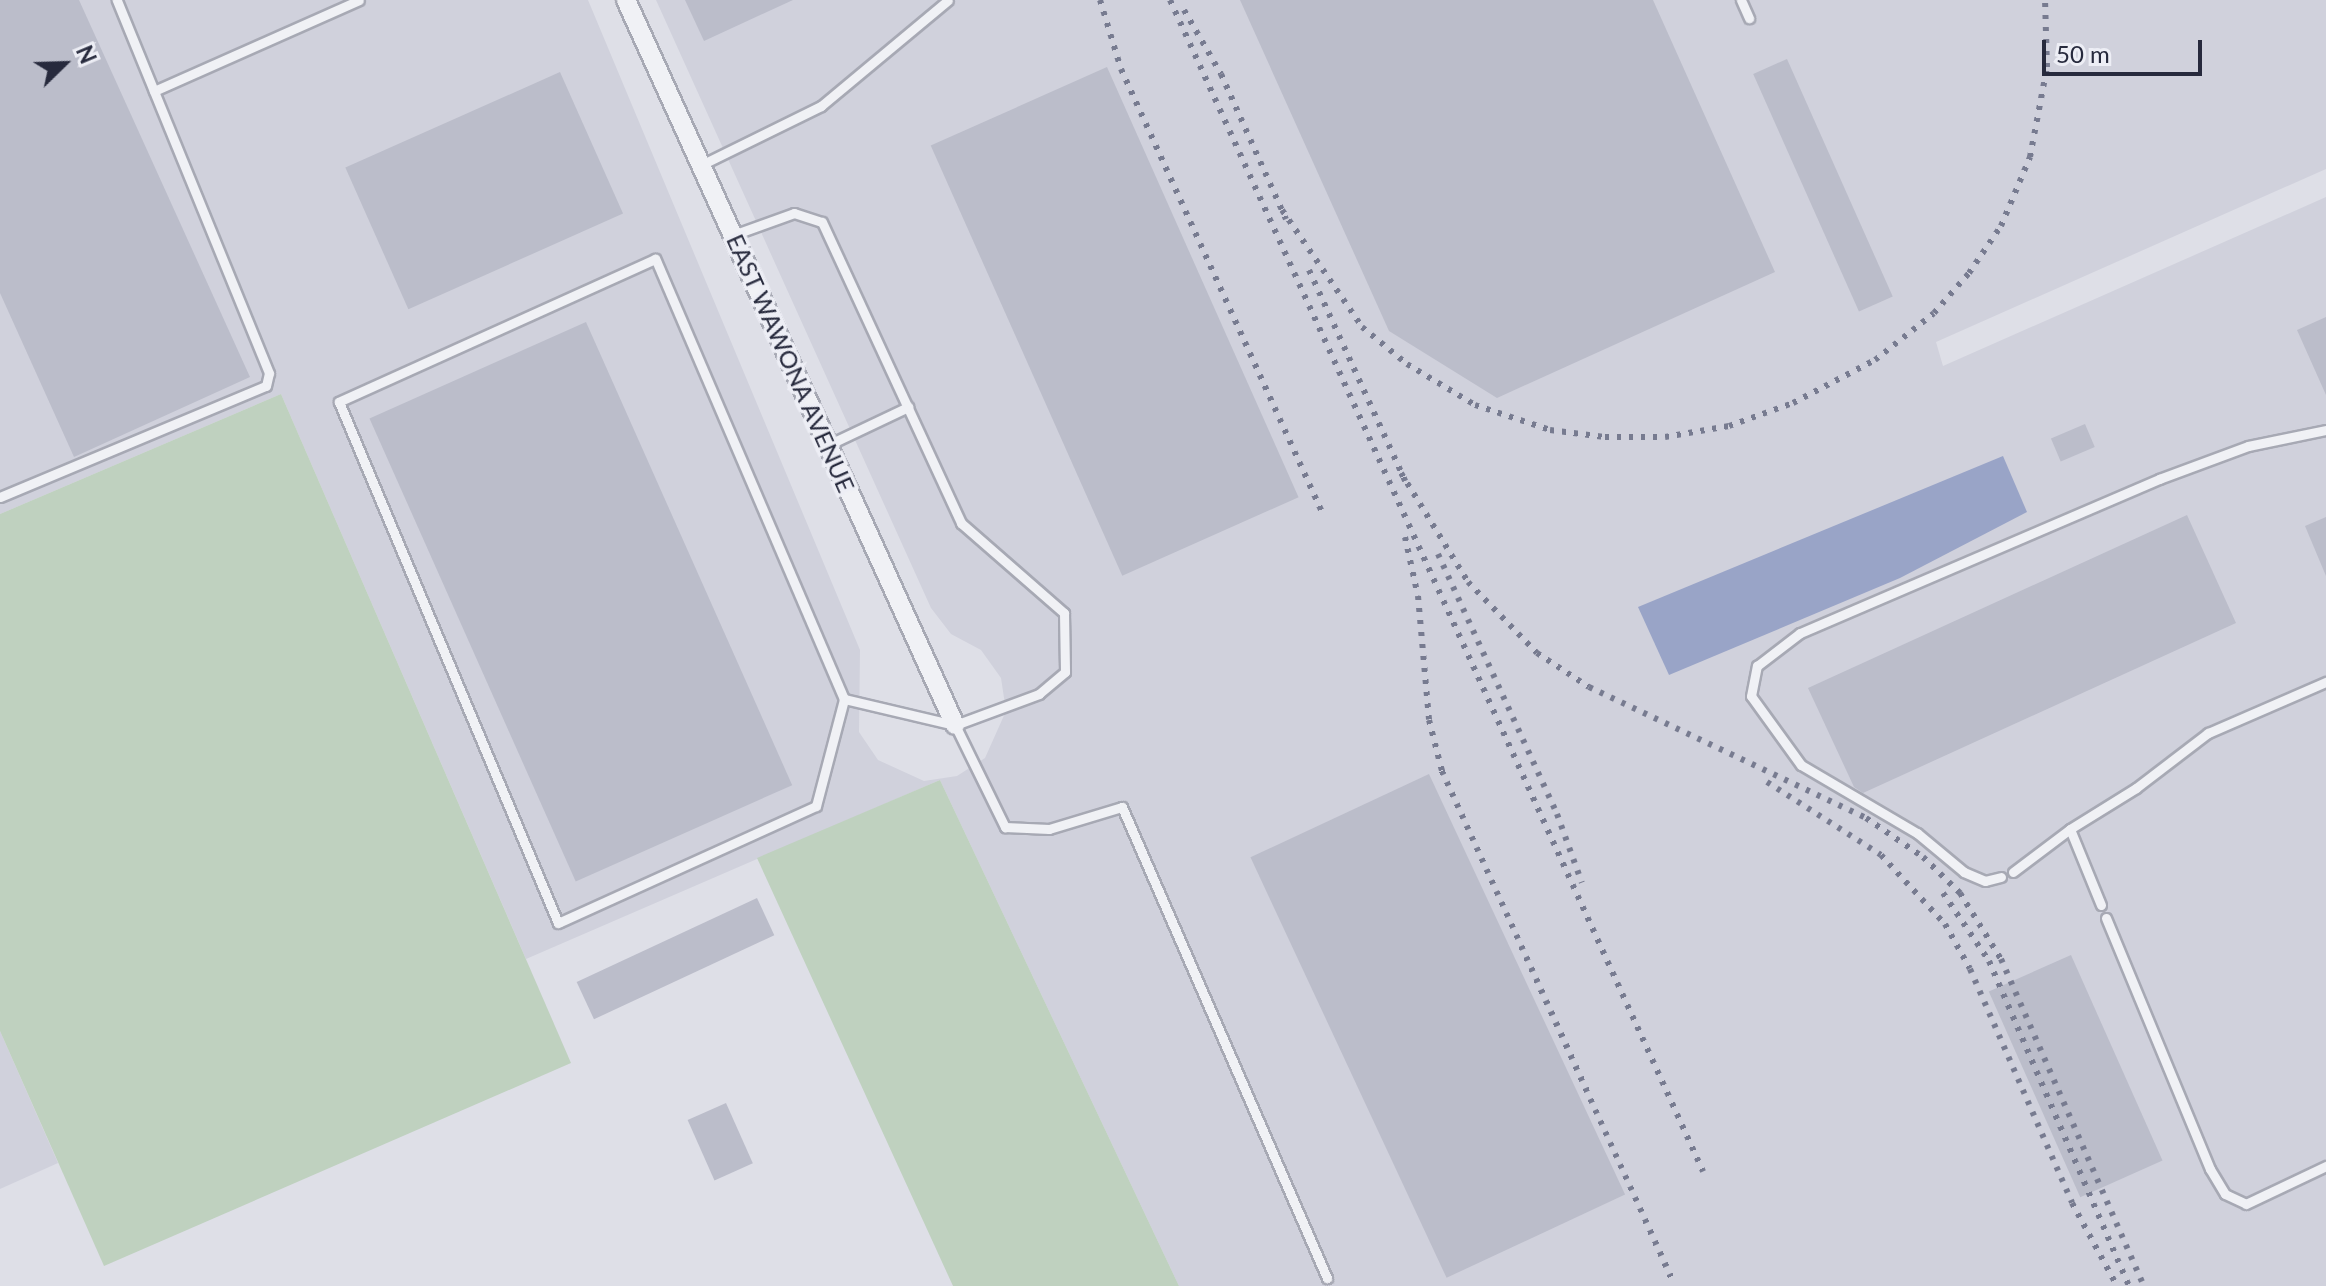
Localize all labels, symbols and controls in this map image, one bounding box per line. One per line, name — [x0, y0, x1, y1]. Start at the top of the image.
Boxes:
north arrow — [24, 24, 104, 104]
scale bar — [2046, 24, 2206, 74]
text: 50 m — [2056, 39, 2110, 68]
text: N — [71, 41, 102, 67]
street label: EAST WAWONA AVENUE — [721, 228, 861, 498]

